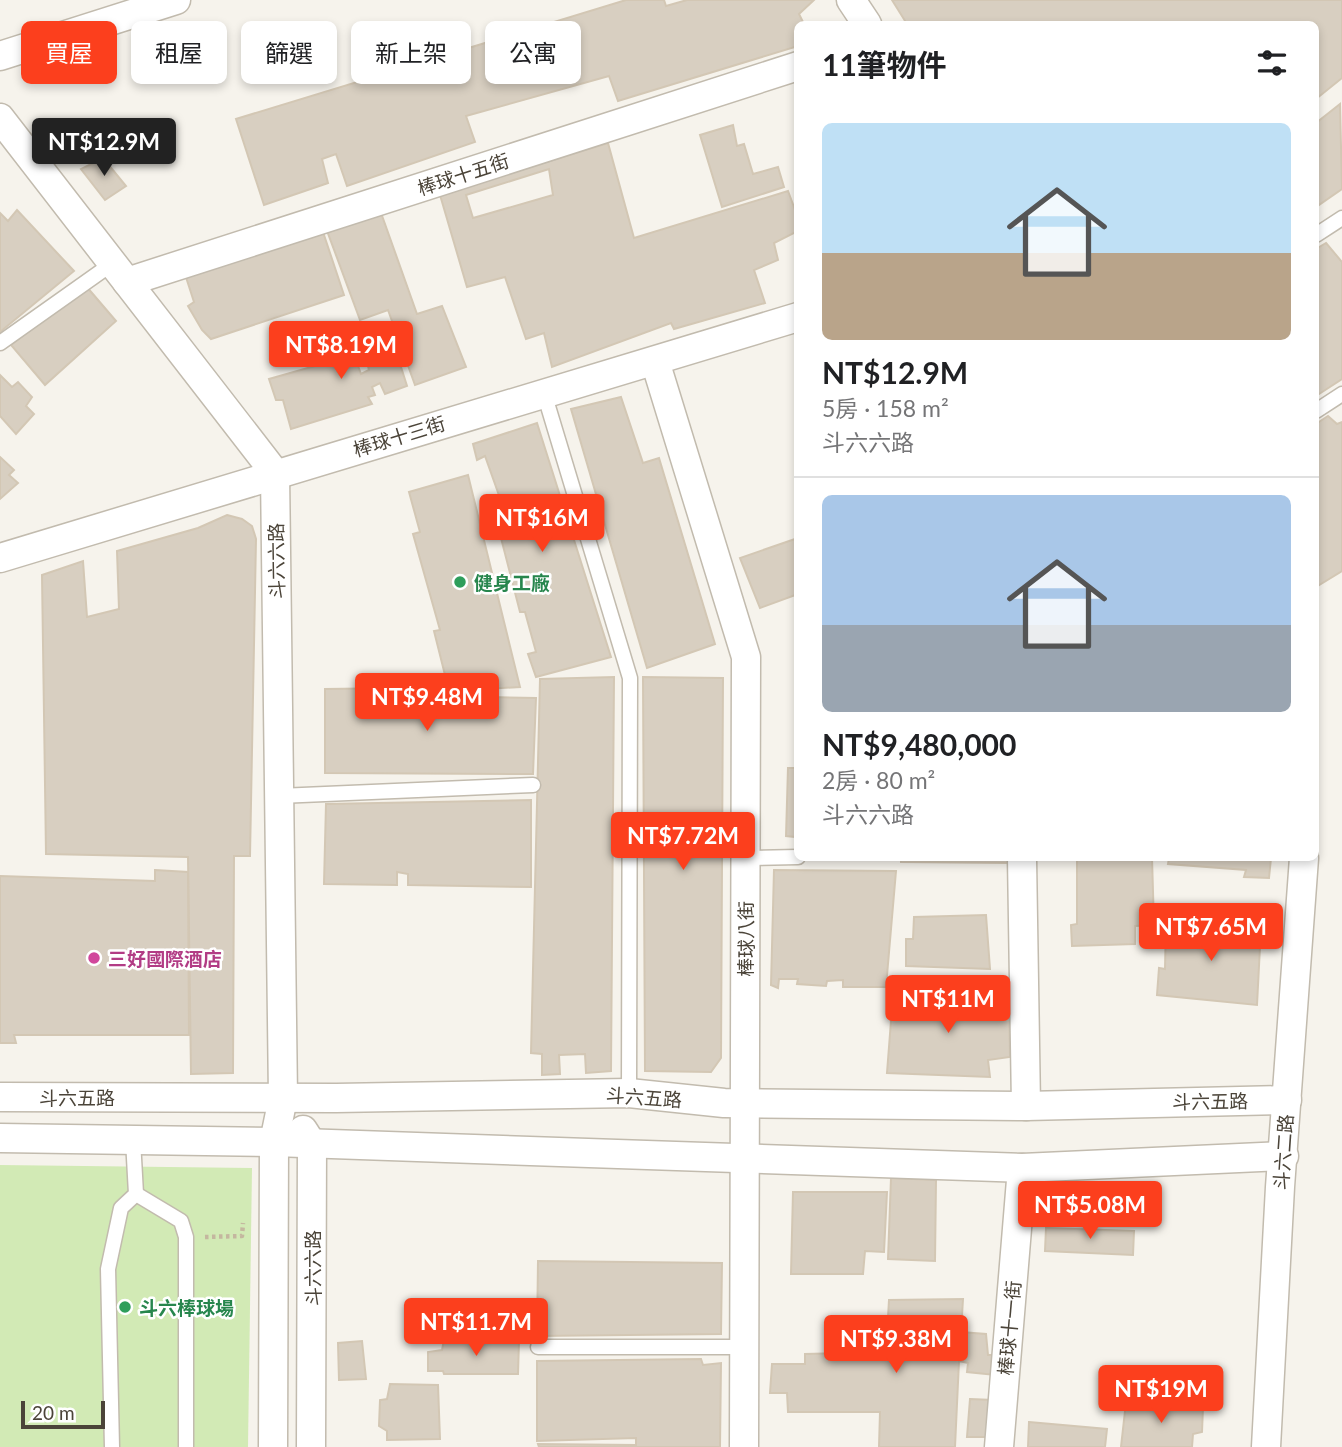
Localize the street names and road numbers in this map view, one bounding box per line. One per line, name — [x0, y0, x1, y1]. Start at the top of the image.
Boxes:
street label: 棒球十五街 — [414, 148, 512, 200]
street label: 棒球十三街 — [350, 411, 448, 461]
street label: 斗六六路 — [264, 523, 288, 599]
street label: 棒球八街 — [734, 901, 757, 977]
street label: 斗六五路 — [605, 1083, 683, 1111]
street label: 斗六五路 — [39, 1086, 115, 1109]
street label: 斗六五路 — [1172, 1089, 1248, 1113]
street label: 斗六二路 — [1269, 1113, 1297, 1191]
street label: 斗六六路 — [301, 1230, 324, 1306]
street label: 棒球十一街 — [993, 1280, 1025, 1376]

